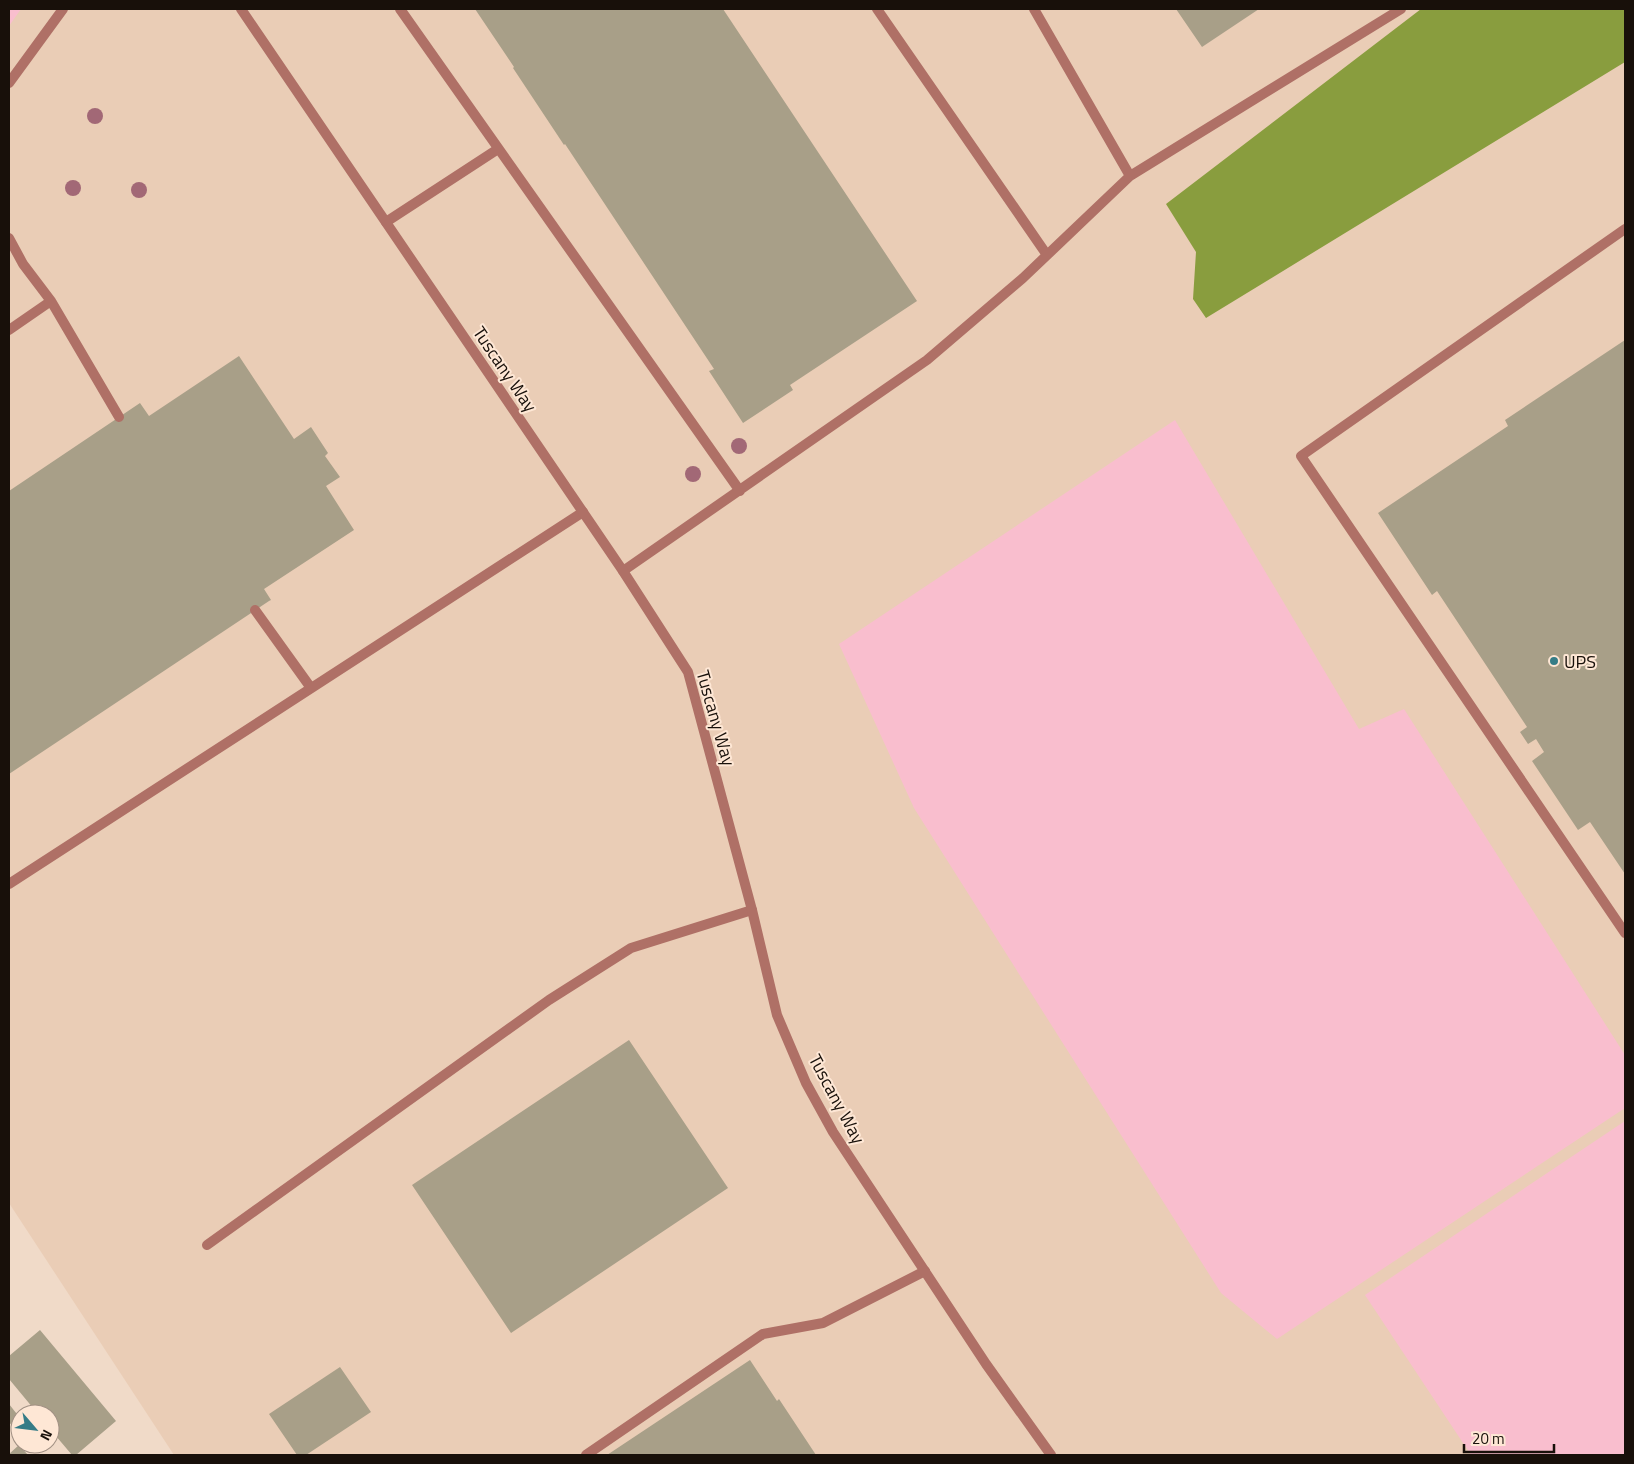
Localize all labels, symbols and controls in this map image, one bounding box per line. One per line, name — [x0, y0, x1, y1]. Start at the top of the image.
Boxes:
street label: Tuscany Way — [466, 321, 544, 418]
place label: UPS — [1564, 648, 1596, 675]
marker: UPS — [1548, 655, 1560, 667]
street label: Tuscany Way — [689, 667, 743, 769]
street label: Tuscany Way — [802, 1049, 872, 1149]
north arrow — [10, 1404, 60, 1454]
scale bar — [1464, 1422, 1554, 1454]
text: N — [35, 1426, 58, 1445]
text: 20 m — [1472, 1427, 1505, 1450]

